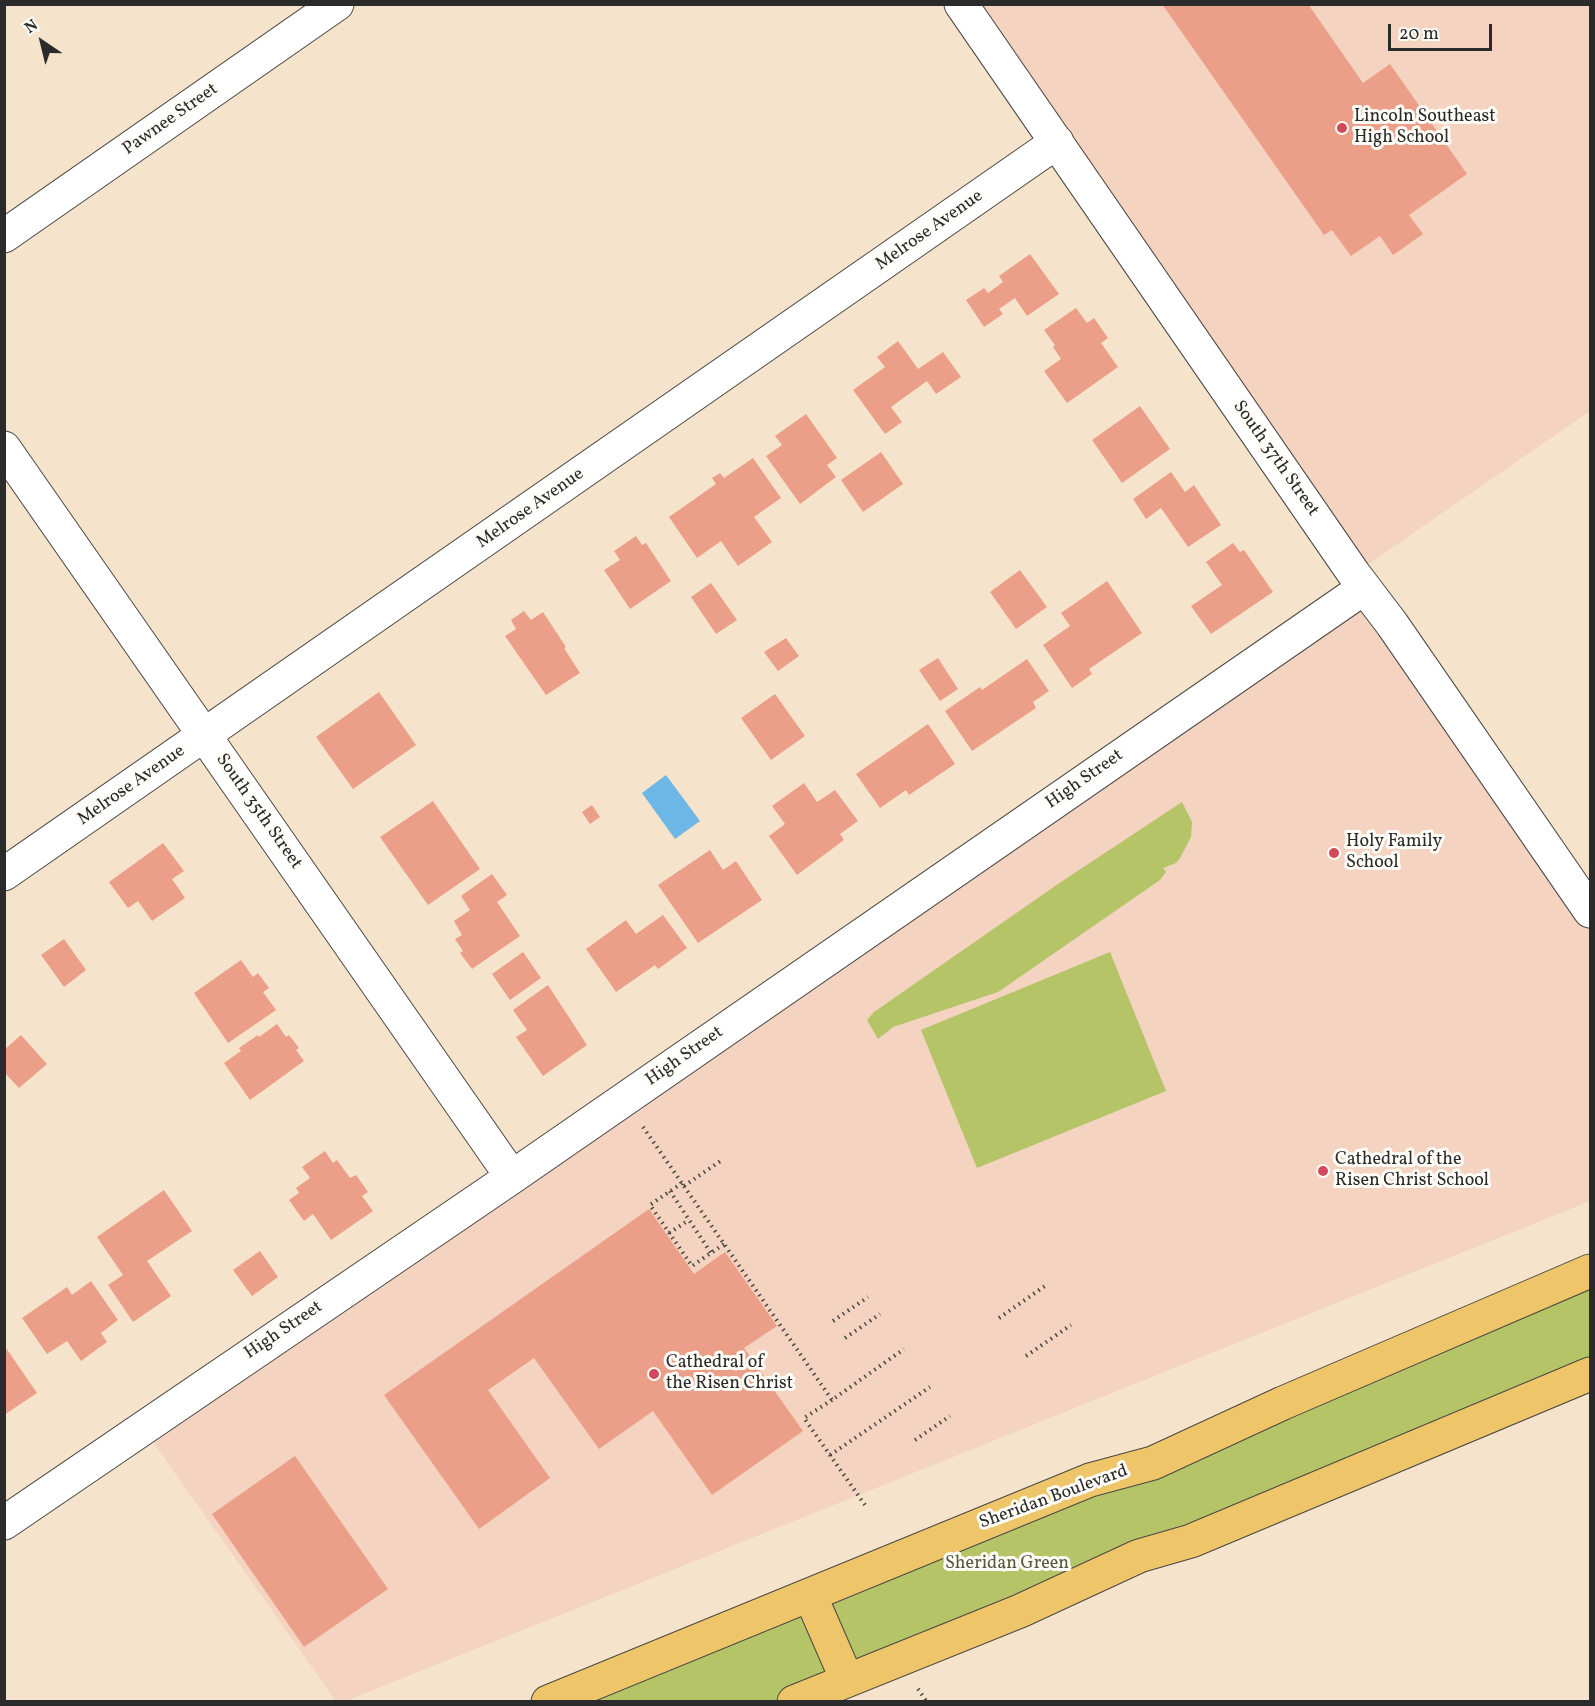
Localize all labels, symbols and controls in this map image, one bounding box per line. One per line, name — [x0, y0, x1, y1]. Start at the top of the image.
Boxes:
north arrow — [12, 12, 72, 72]
scale bar — [1391, 12, 1494, 50]
text: N — [21, 15, 43, 40]
text: 20 m — [1399, 22, 1439, 47]
street label: Pawnee Street — [119, 79, 223, 161]
place label: Lincoln Southeast High School — [1354, 107, 1496, 150]
marker: Lincoln Southeast High School — [1335, 121, 1349, 135]
street label: Melrose Avenue — [872, 186, 988, 276]
street label: South 37th Street — [1227, 397, 1323, 521]
street label: Melrose Avenue — [473, 464, 589, 554]
street label: Melrose Avenue — [74, 741, 190, 831]
street label: High Street — [1042, 745, 1128, 815]
street label: South 35th Street — [210, 750, 306, 874]
place label: Holy Family School — [1346, 832, 1442, 874]
marker: Holy Family School — [1327, 846, 1341, 860]
street label: High Street — [642, 1022, 728, 1092]
place label: Cathedral of the Risen Christ School — [1335, 1150, 1489, 1192]
marker: Cathedral of the Risen Christ School — [1316, 1164, 1330, 1178]
street label: High Street — [241, 1297, 327, 1365]
place label: Cathedral of the Risen Christ — [666, 1353, 793, 1396]
marker: Cathedral of the Risen Christ — [647, 1367, 661, 1381]
street label: Sheridan Boulevard — [977, 1461, 1131, 1535]
park label: Sheridan Green — [945, 1554, 1069, 1576]

